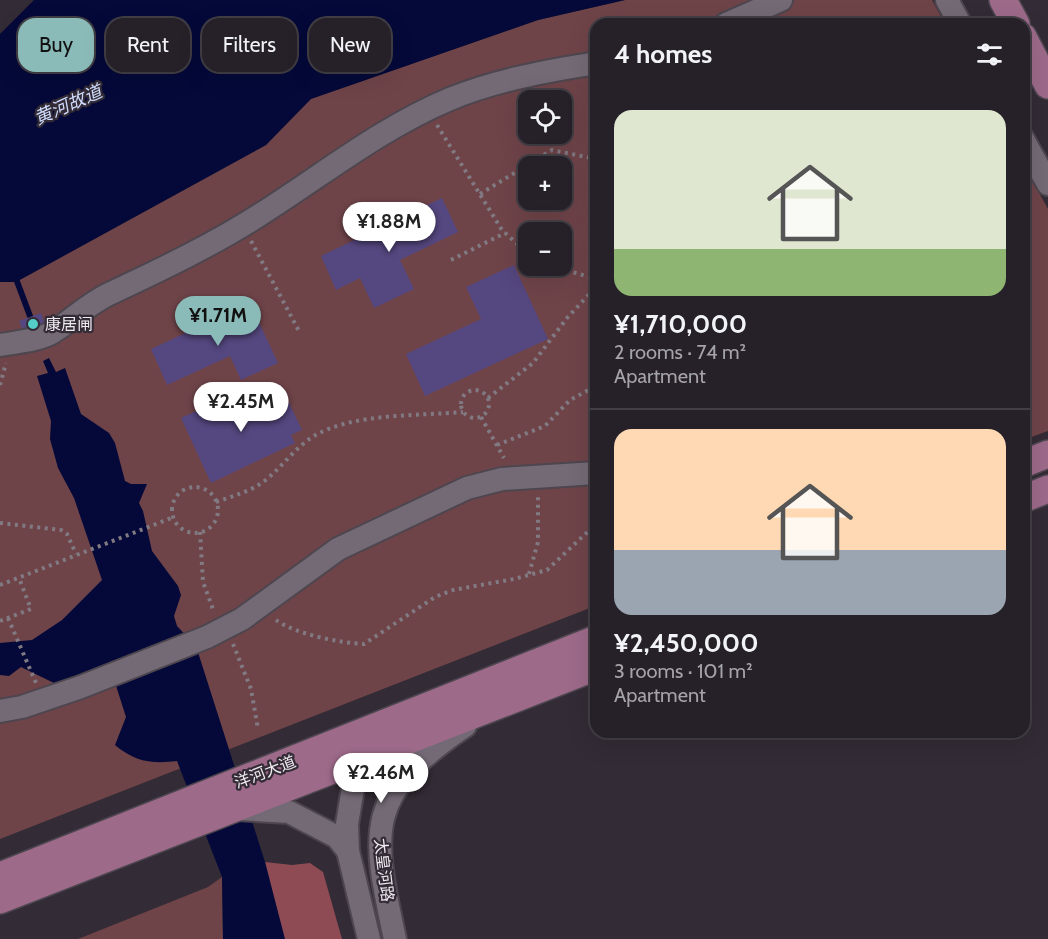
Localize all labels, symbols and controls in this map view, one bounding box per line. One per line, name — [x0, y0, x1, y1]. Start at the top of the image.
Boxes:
chip: Buy — [18, 18, 94, 72]
chip: Rent — [106, 18, 190, 72]
chip: Filters — [202, 18, 297, 72]
chip: New — [309, 18, 391, 72]
text: 4 homes — [614, 38, 712, 70]
icon: filters — [973, 38, 1006, 71]
water label: 黄河故道 — [31, 79, 108, 130]
map controls — [518, 90, 572, 276]
button: locate — [518, 90, 572, 144]
icon: home — [756, 149, 864, 257]
button: + — [518, 156, 572, 210]
pin: ¥1.88M — [340, 202, 438, 253]
text: ¥1.88M — [357, 209, 421, 233]
button: − — [518, 222, 572, 276]
pin: ¥1.71M — [169, 296, 267, 347]
text: ¥1.71M — [189, 303, 247, 327]
text: ¥1,710,000 — [614, 308, 747, 340]
place label: 康居闸 — [45, 315, 93, 334]
marker: 康居闸 — [26, 317, 40, 331]
text: 2 rooms · 74 m² — [614, 340, 746, 364]
text: Apartment — [614, 364, 706, 388]
pin: ¥2.45M — [192, 382, 290, 433]
text: ¥2.45M — [208, 389, 274, 413]
icon: home — [756, 468, 864, 576]
text: ¥2,450,000 — [614, 627, 759, 659]
text: 3 rooms · 101 m² — [614, 659, 753, 683]
text: Apartment — [614, 683, 706, 707]
street label: 洋河大道 — [232, 752, 298, 792]
pin: ¥2.46M — [332, 753, 430, 804]
text: ¥2.46M — [347, 760, 415, 784]
street label: 太皇河路 — [371, 837, 397, 903]

